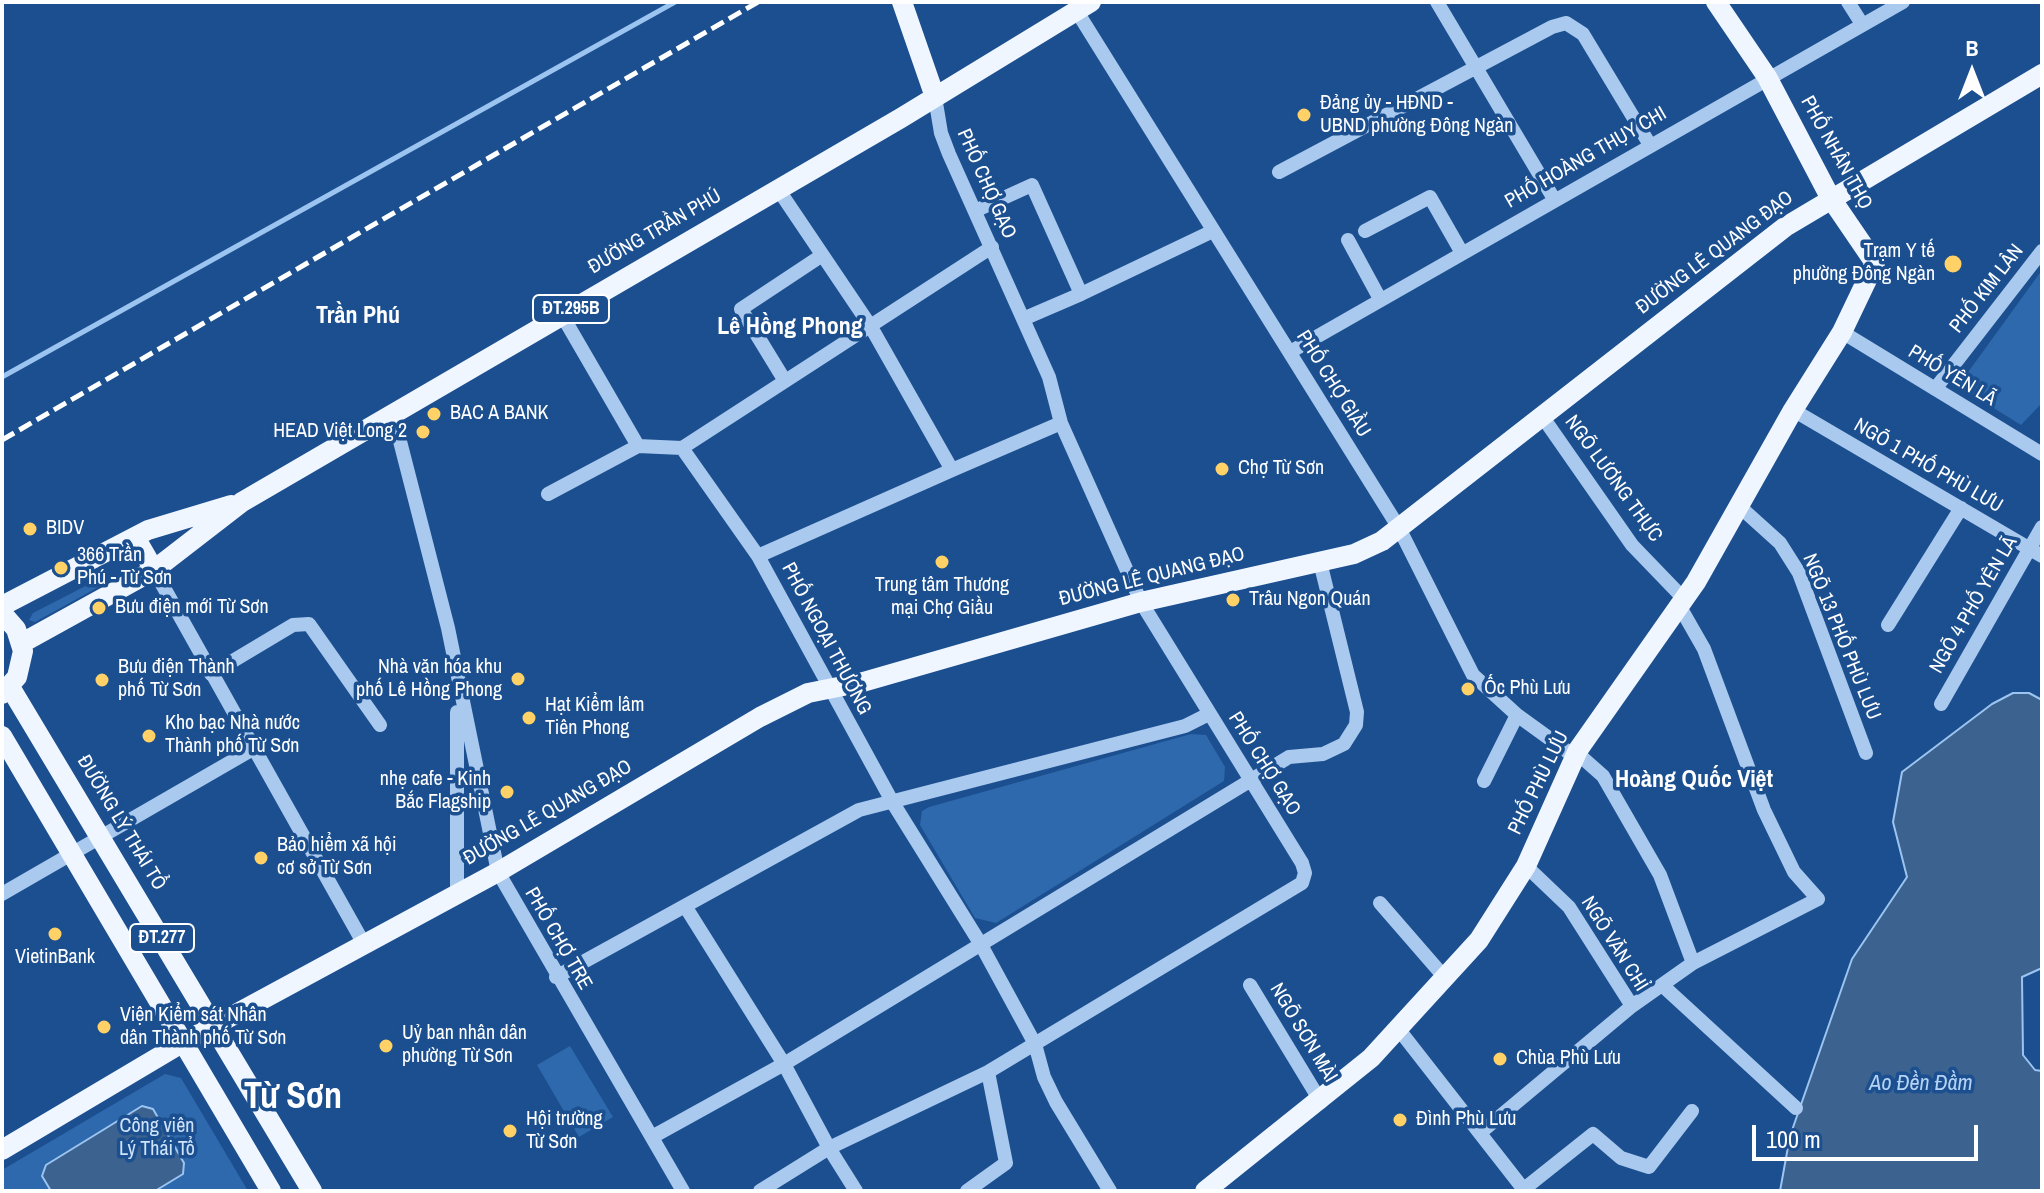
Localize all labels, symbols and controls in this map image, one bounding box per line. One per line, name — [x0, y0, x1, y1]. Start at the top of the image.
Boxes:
north arrow — [1932, 32, 2012, 112]
text: B — [1965, 33, 1979, 63]
place label: Đảng ủy - HĐND - UBND phường Đông Ngàn — [1320, 92, 1513, 139]
street label: PHỐ NHÂN THỌ — [1795, 92, 1877, 214]
street label: PHỐ HOÀNG THỤY CHI — [1501, 102, 1671, 214]
marker: Đảng ủy - HĐND - UBND phường Đông Ngàn — [1295, 106, 1313, 124]
street label: PHỐ CHỢ GẠO — [951, 125, 1021, 243]
street label: ĐƯỜNG TRẦN PHÚ — [584, 184, 726, 280]
street label: ĐƯỜNG LÊ QUANG ĐẠO — [1632, 186, 1798, 320]
place label: Trạm Y tế phường Đông Ngàn — [1793, 240, 1935, 287]
street label: PHỐ KIM LÂN — [1945, 240, 2029, 338]
marker: Trạm Y tế phường Đông Ngàn — [1942, 253, 1964, 275]
road number: ĐT.295B — [533, 295, 609, 323]
district label: Trần Phú — [316, 303, 400, 331]
district label: Lê Hồng Phong — [717, 314, 863, 342]
street label: PHỐ CHỢ GIẦU — [1291, 326, 1375, 442]
street label: PHỐ YÊN LÃ — [1904, 340, 2000, 412]
place label: BAC A BANK — [450, 402, 548, 426]
marker: BAC A BANK — [425, 405, 443, 423]
street label: NGÕ LƯƠNG THỰC — [1559, 411, 1667, 547]
street label: NGÕ 1 PHỐ PHÙ LƯU — [1849, 414, 2007, 518]
place label: HEAD Việt Long 2 — [273, 420, 407, 444]
marker: HEAD Việt Long 2 — [414, 423, 432, 441]
place label: Chợ Từ Sơn — [1238, 457, 1324, 481]
marker: Chợ Từ Sơn — [1213, 460, 1231, 478]
place label: BIDV — [46, 517, 84, 541]
marker: BIDV — [21, 520, 39, 538]
street label: NGÕ 4 PHỐ YÊN LÃ — [1925, 532, 2023, 678]
street label: ĐƯỜNG LÊ QUANG ĐẠO — [1057, 542, 1247, 612]
place label: 366 Trần Phú - Từ Sơn — [77, 544, 172, 591]
street label: NGÕ 13 PHỐ PHÙ LƯU — [1797, 551, 1885, 723]
marker: Trung tâm Thương mại Chợ Giầu — [933, 553, 951, 571]
marker: 366 Trần Phú - Từ Sơn — [52, 559, 70, 577]
street label: PHỐ NGOẠI THƯƠNG — [776, 559, 876, 719]
place label: Trung tâm Thương mại Chợ Giầu — [875, 574, 1009, 621]
place label: Trâu Ngon Quán — [1249, 588, 1371, 612]
marker: Trâu Ngon Quán — [1224, 591, 1242, 609]
place label: Bưu điện mới Từ Sơn — [115, 596, 269, 620]
marker: Bưu điện mới Từ Sơn — [90, 599, 108, 617]
place label: Bưu điện Thành phố Từ Sơn — [118, 656, 235, 703]
place label: Nhà văn hóa khu phố Lê Hồng Phong — [356, 656, 502, 703]
marker: Nhà văn hóa khu phố Lê Hồng Phong — [509, 670, 527, 688]
marker: Bưu điện Thành phố Từ Sơn — [93, 671, 111, 689]
place label: Ốc Phù Lưu — [1484, 677, 1571, 701]
marker: Ốc Phù Lưu — [1459, 680, 1477, 698]
place label: Hạt Kiểm lâm Tiên Phong — [545, 694, 644, 741]
street label: PHỐ CHỢ GẠO — [1223, 708, 1305, 820]
marker: Hạt Kiểm lâm Tiên Phong — [520, 709, 538, 727]
place label: Kho bạc Nhà nước Thành phố Từ Sơn — [165, 712, 300, 759]
marker: Kho bạc Nhà nước Thành phố Từ Sơn — [140, 727, 158, 745]
street label: PHỐ PHÙ LƯU — [1504, 727, 1574, 839]
street label: ĐƯỜNG LÝ THÁI TỔ — [71, 751, 171, 895]
street label: ĐƯỜNG LÊ QUANG ĐẠO — [460, 755, 636, 871]
district label: Hoàng Quốc Việt — [1615, 767, 1773, 795]
place label: nhẹ cafe - Kinh Bắc Flagship — [380, 768, 491, 815]
marker: nhẹ cafe - Kinh Bắc Flagship — [498, 783, 516, 801]
place label: Bảo hiểm xã hội cơ sở Từ Sơn — [277, 834, 396, 881]
marker: Bảo hiểm xã hội cơ sở Từ Sơn — [252, 849, 270, 867]
street label: PHỐ CHỢ TRE — [519, 884, 597, 994]
street label: NGÕ VĂN CHỈ — [1575, 892, 1653, 996]
road number: ĐT.277 — [130, 924, 194, 952]
marker: VietinBank — [46, 925, 64, 943]
place label: VietinBank — [15, 946, 95, 970]
street label: NGÕ SƠN MÀI — [1264, 979, 1342, 1087]
place label: Viện Kiểm sát Nhân dân Thành phố Từ Sơn — [120, 1004, 286, 1051]
marker: Viện Kiểm sát Nhân dân Thành phố Từ Sơn — [95, 1018, 113, 1036]
place label: Uỷ ban nhân dân phường Từ Sơn — [402, 1022, 527, 1069]
marker: Uỷ ban nhân dân phường Từ Sơn — [377, 1037, 395, 1055]
place label: Chùa Phù Lưu — [1516, 1047, 1621, 1071]
marker: Chùa Phù Lưu — [1491, 1050, 1509, 1068]
water label: Ao Đền Đầm — [1869, 1071, 1973, 1097]
district label: Từ Sơn — [244, 1076, 342, 1120]
place label: Hội trường Từ Sơn — [526, 1108, 603, 1155]
place label: Đình Phù Lưu — [1416, 1108, 1516, 1132]
scale bar — [1756, 1109, 1982, 1159]
marker: Đình Phù Lưu — [1391, 1111, 1409, 1129]
park label: Công viên Lý Thái Tổ — [119, 1115, 195, 1162]
marker: Hội trường Từ Sơn — [501, 1122, 519, 1140]
text: 100 m — [1766, 1123, 1821, 1155]

